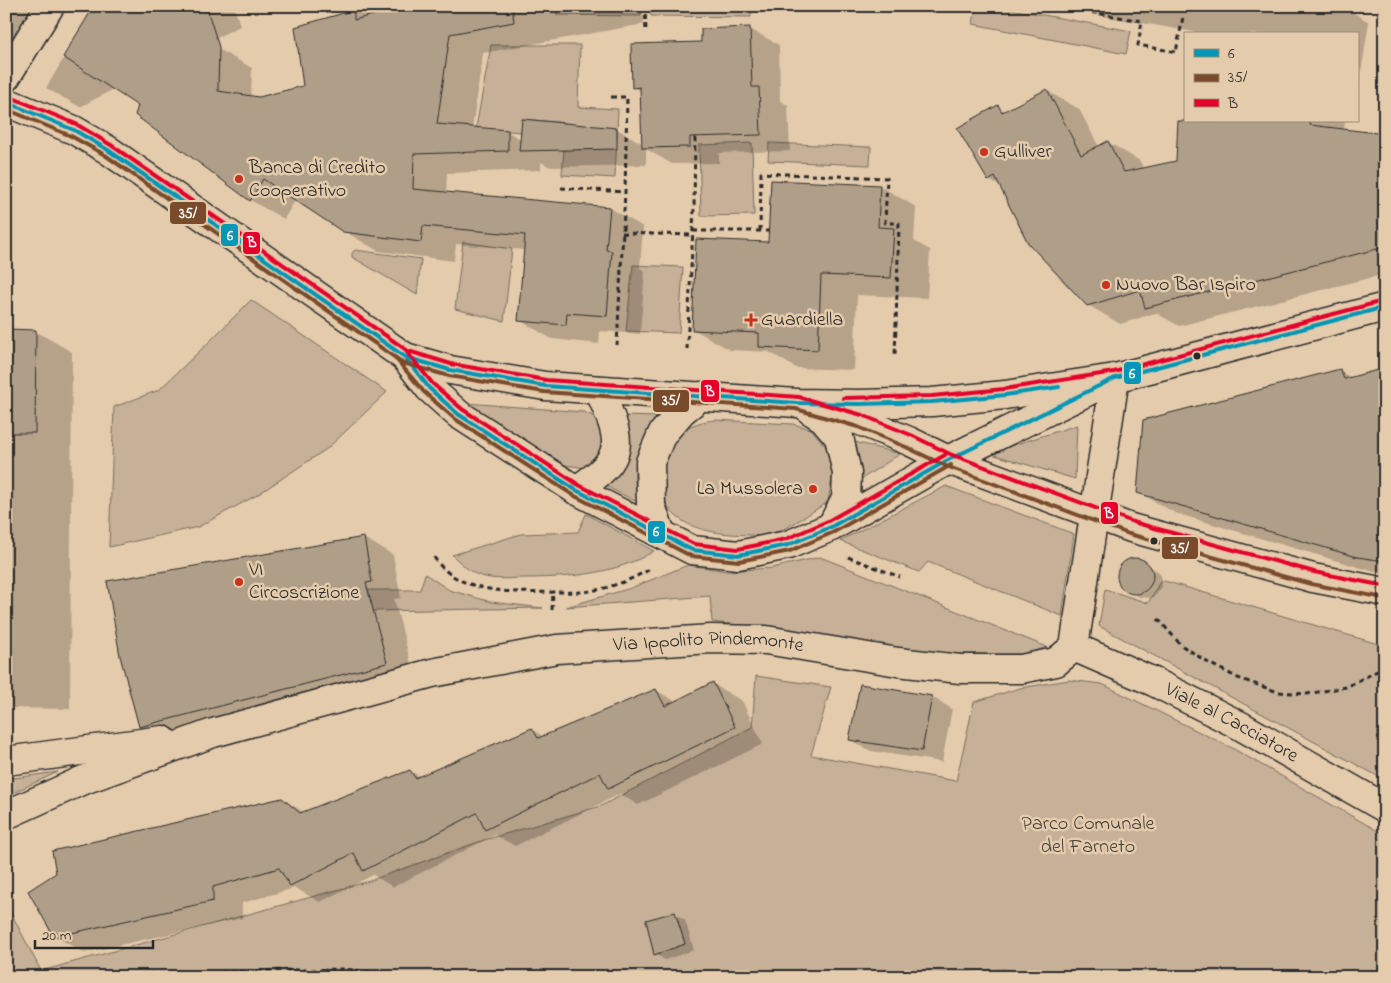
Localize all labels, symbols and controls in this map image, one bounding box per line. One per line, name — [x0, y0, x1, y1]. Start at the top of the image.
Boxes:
legend — [1184, 32, 1358, 122]
text: 6 — [1228, 43, 1235, 65]
text: 35/ — [1228, 67, 1248, 89]
text: B — [1227, 93, 1238, 115]
place label: Gulliver — [994, 138, 1053, 167]
marker: Gulliver — [978, 146, 990, 158]
place label: Banca di Credito Cooperativo — [248, 154, 386, 206]
marker: Banca di Credito Cooperativo — [233, 173, 245, 185]
line badge: 35/ — [169, 201, 207, 225]
text: 35/ — [178, 204, 198, 225]
line badge: 6 — [220, 223, 239, 247]
text: 6 — [226, 226, 234, 247]
line badge: B — [242, 231, 261, 255]
text: B — [246, 233, 257, 254]
place label: Nuovo Bar Ispiro — [1116, 271, 1256, 300]
marker: Nuovo Bar Ispiro — [1100, 279, 1112, 291]
place label: Guardiella — [761, 306, 843, 335]
marker: Guardiella — [745, 314, 757, 326]
unlabelled marker — [1192, 351, 1202, 361]
line badge: 6 — [1123, 361, 1142, 385]
text: 6 — [1128, 364, 1136, 385]
line badge: B — [700, 379, 720, 403]
text: B — [704, 382, 715, 403]
line badge: 35/ — [652, 389, 690, 413]
text: 35/ — [661, 391, 681, 412]
place label: La Mussolera — [697, 475, 803, 504]
marker: La Mussolera — [807, 483, 819, 495]
line badge: B — [1100, 501, 1119, 525]
text: B — [1103, 504, 1114, 525]
line badge: 6 — [647, 520, 666, 544]
text: 6 — [652, 522, 660, 543]
unlabelled marker — [1149, 536, 1159, 546]
line badge: 35/ — [1161, 536, 1199, 560]
text: 35/ — [1170, 539, 1190, 560]
place label: VI Circoscrizione — [248, 556, 359, 608]
marker: VI Circoscrizione — [233, 576, 245, 588]
street label: Via Ippolito Pindemonte — [611, 624, 806, 661]
street label: Viale al Cacciatore — [1159, 675, 1304, 770]
park label: Parco Comunale del Farneto — [1022, 810, 1154, 862]
scale bar — [35, 918, 152, 950]
text: 20 m — [42, 925, 72, 947]

